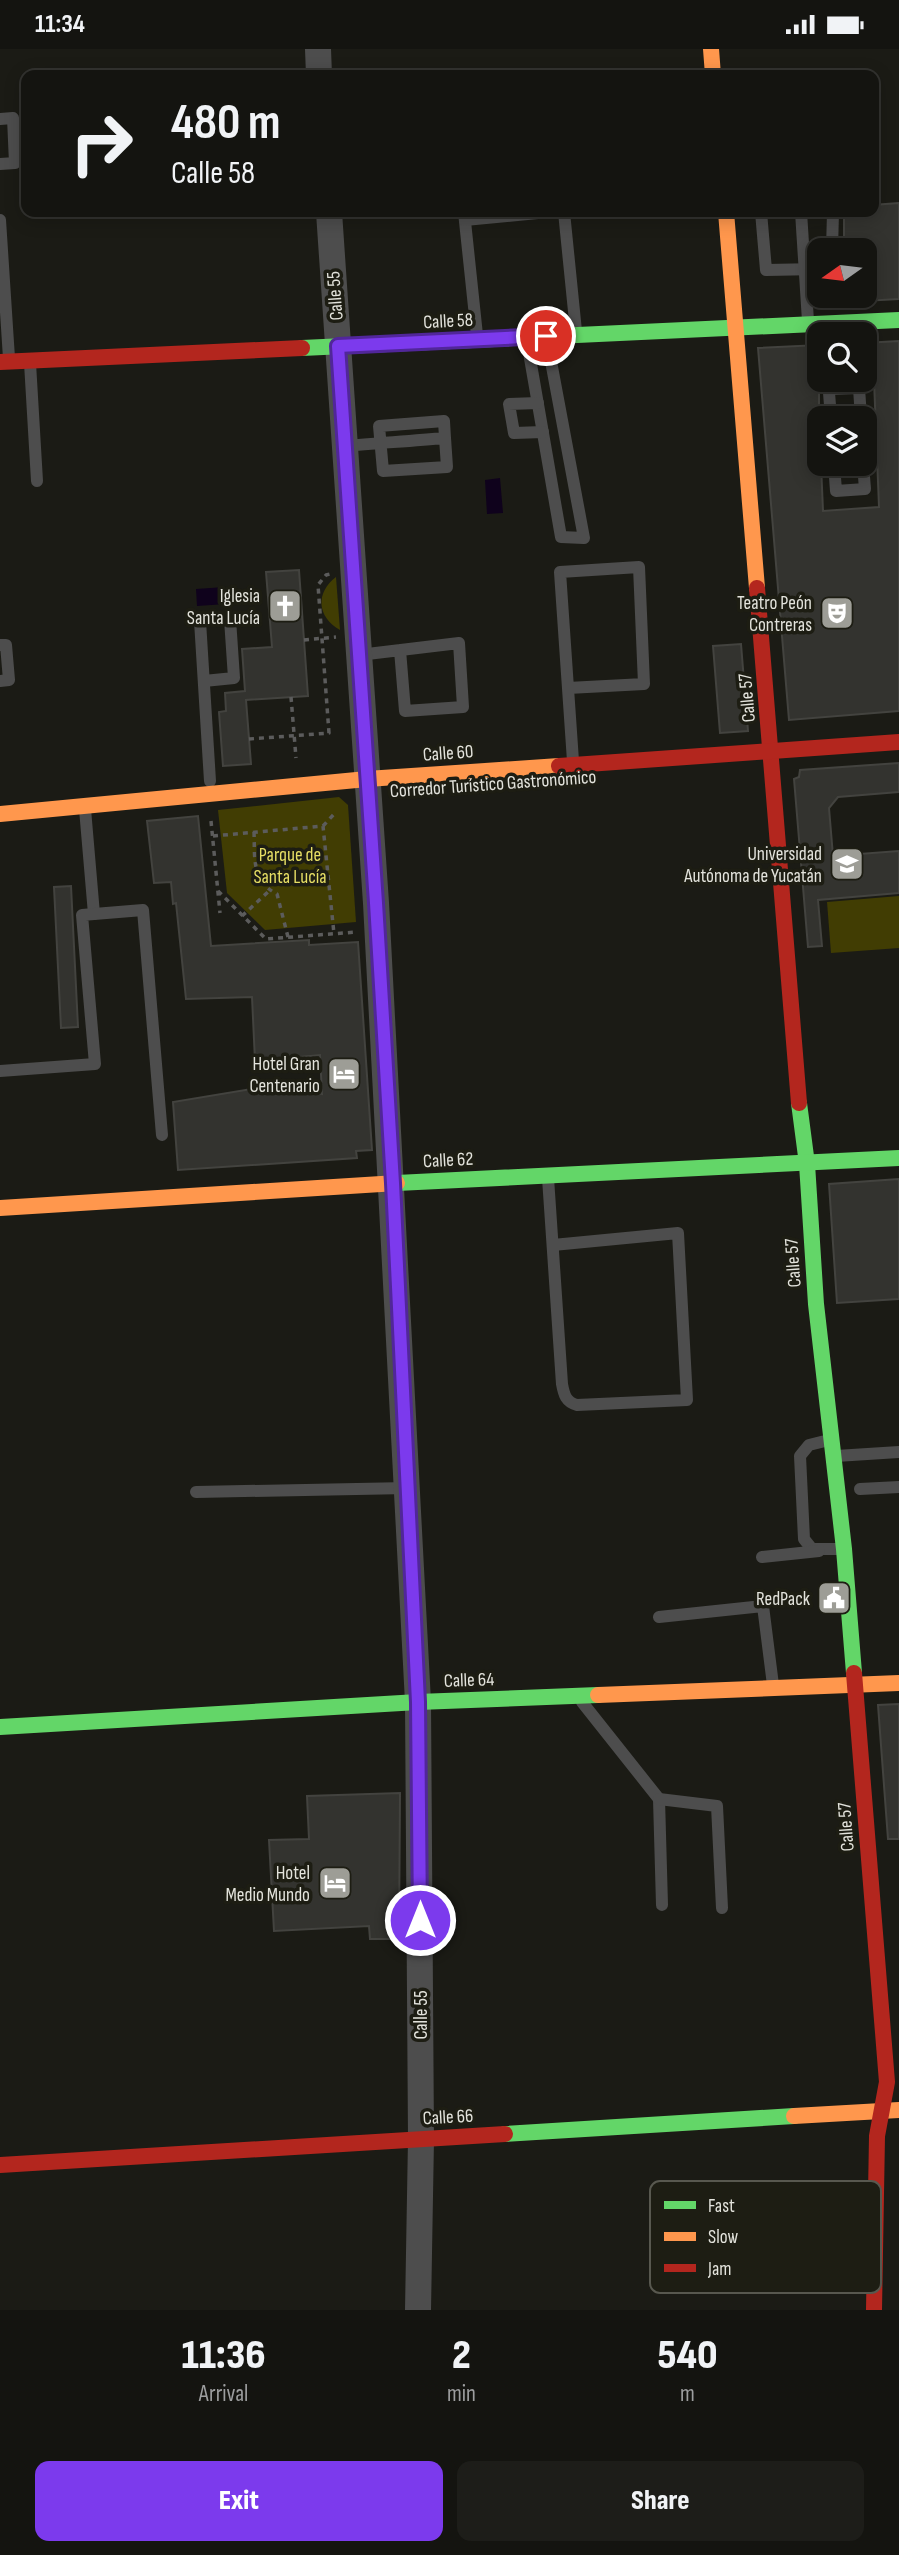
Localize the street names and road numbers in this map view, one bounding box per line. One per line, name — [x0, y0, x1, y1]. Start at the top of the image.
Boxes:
street label: Calle 55 — [322, 271, 349, 321]
street label: Calle 58 — [423, 309, 474, 334]
street label: Calle 57 — [734, 672, 761, 723]
street label: Calle 60 — [422, 740, 474, 767]
street label: Corredor Turístico Gastronómico — [389, 766, 597, 803]
street label: Calle 62 — [422, 1148, 474, 1173]
street label: Calle 57 — [780, 1237, 807, 1288]
street label: Calle 64 — [443, 1668, 495, 1693]
street label: Calle 57 — [833, 1801, 860, 1852]
street label: Calle 55 — [410, 1990, 433, 2040]
street label: Calle 66 — [422, 2105, 474, 2130]

